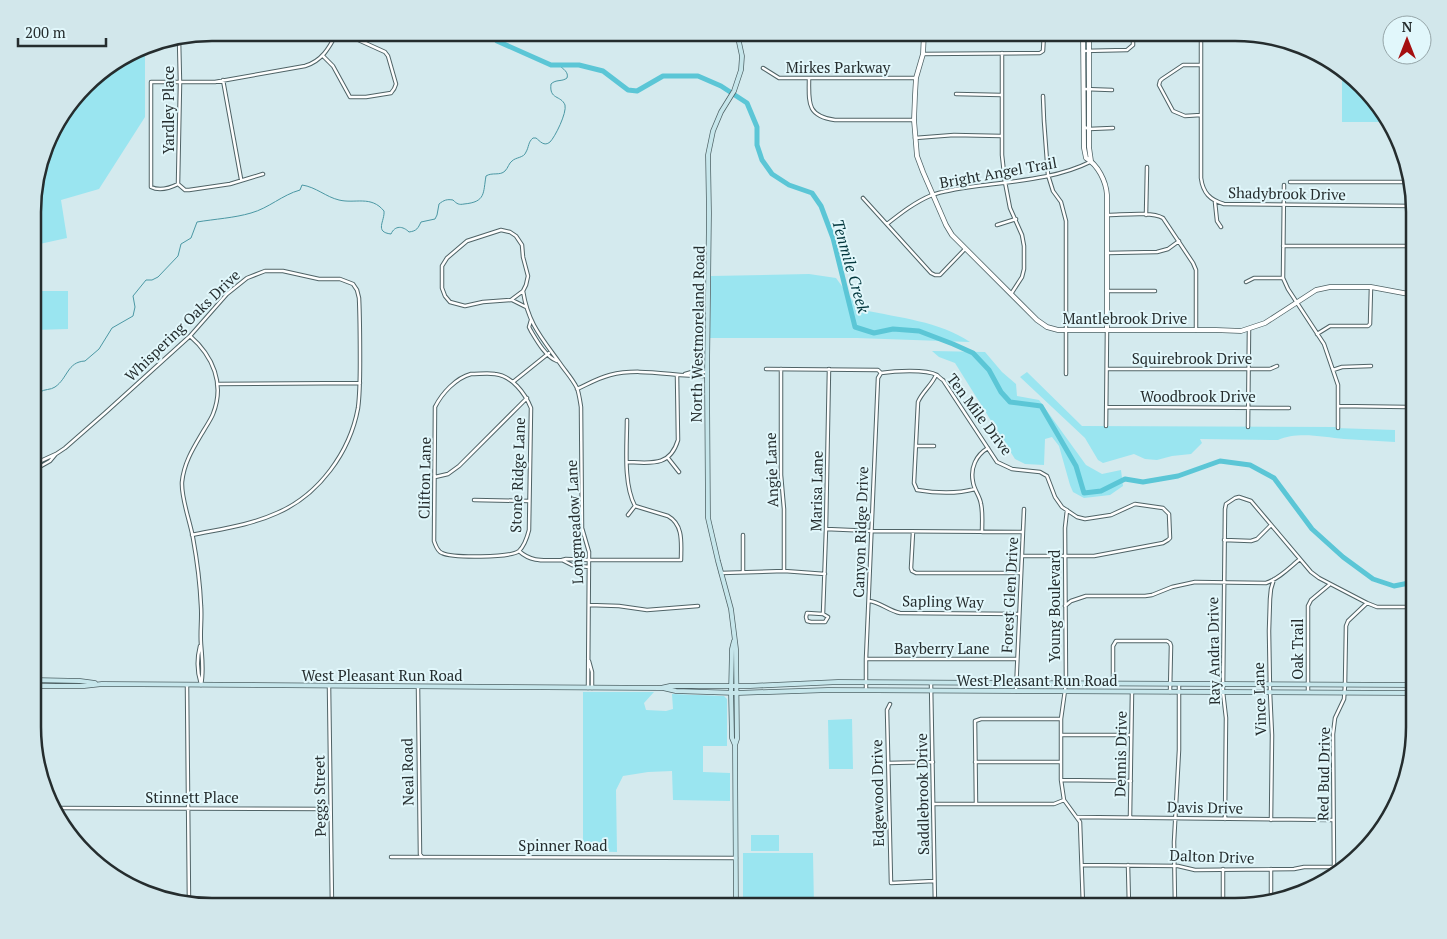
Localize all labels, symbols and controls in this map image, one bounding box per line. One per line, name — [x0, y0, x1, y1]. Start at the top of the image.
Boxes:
scale bar — [18, 15, 105, 47]
north arrow — [1382, 15, 1432, 65]
text: N — [1402, 17, 1413, 36]
text: 200 m — [25, 22, 66, 42]
street label: Mirkes Parkway — [786, 57, 891, 77]
street label: Yardley Place — [158, 66, 178, 154]
street label: Bright Angel Trail — [938, 152, 1058, 192]
street label: Shadybrook Drive — [1228, 182, 1346, 204]
water label: Tenmile Creek — [827, 217, 875, 316]
street label: North Westmoreland Road — [685, 246, 709, 422]
street label: Whispering Oaks Drive — [120, 265, 244, 385]
street label: Mantlebrook Drive — [1063, 308, 1187, 328]
street label: Squirebrook Drive — [1132, 348, 1252, 368]
street label: Ten Mile Drive — [943, 369, 1017, 459]
street label: Woodbrook Drive — [1140, 386, 1256, 406]
street label: Stone Ridge Lane — [505, 417, 529, 533]
street label: Angie Lane — [760, 432, 782, 508]
street label: Clifton Lane — [413, 437, 435, 519]
street label: Marisa Lane — [805, 450, 827, 532]
street label: Longmeadow Lane — [561, 459, 587, 585]
street label: Canyon Ridge Drive — [848, 466, 872, 598]
street label: Forest Glen Drive — [996, 536, 1022, 654]
street label: Young Boulevard — [1044, 550, 1064, 662]
street label: Sapling Way — [902, 590, 984, 612]
street label: Ray Andra Drive — [1202, 597, 1224, 705]
street label: Oak Trail — [1287, 618, 1307, 680]
street label: Bayberry Lane — [894, 638, 990, 658]
street label: Vince Lane — [1248, 662, 1270, 736]
street label: West Pleasant Run Road — [301, 665, 463, 685]
street label: West Pleasant Run Road — [956, 670, 1118, 690]
street label: Dennis Drive — [1109, 711, 1131, 797]
street label: Red Bud Drive — [1312, 727, 1334, 821]
street label: Saddlebrook Drive — [911, 733, 933, 855]
street label: Neal Road — [396, 738, 418, 806]
street label: Edgewood Drive — [866, 739, 888, 847]
street label: Peggs Street — [308, 754, 330, 837]
street label: Stinnett Place — [145, 787, 239, 807]
street label: Davis Drive — [1167, 796, 1243, 818]
street label: Spinner Road — [518, 835, 608, 855]
street label: Dalton Drive — [1169, 845, 1255, 867]

